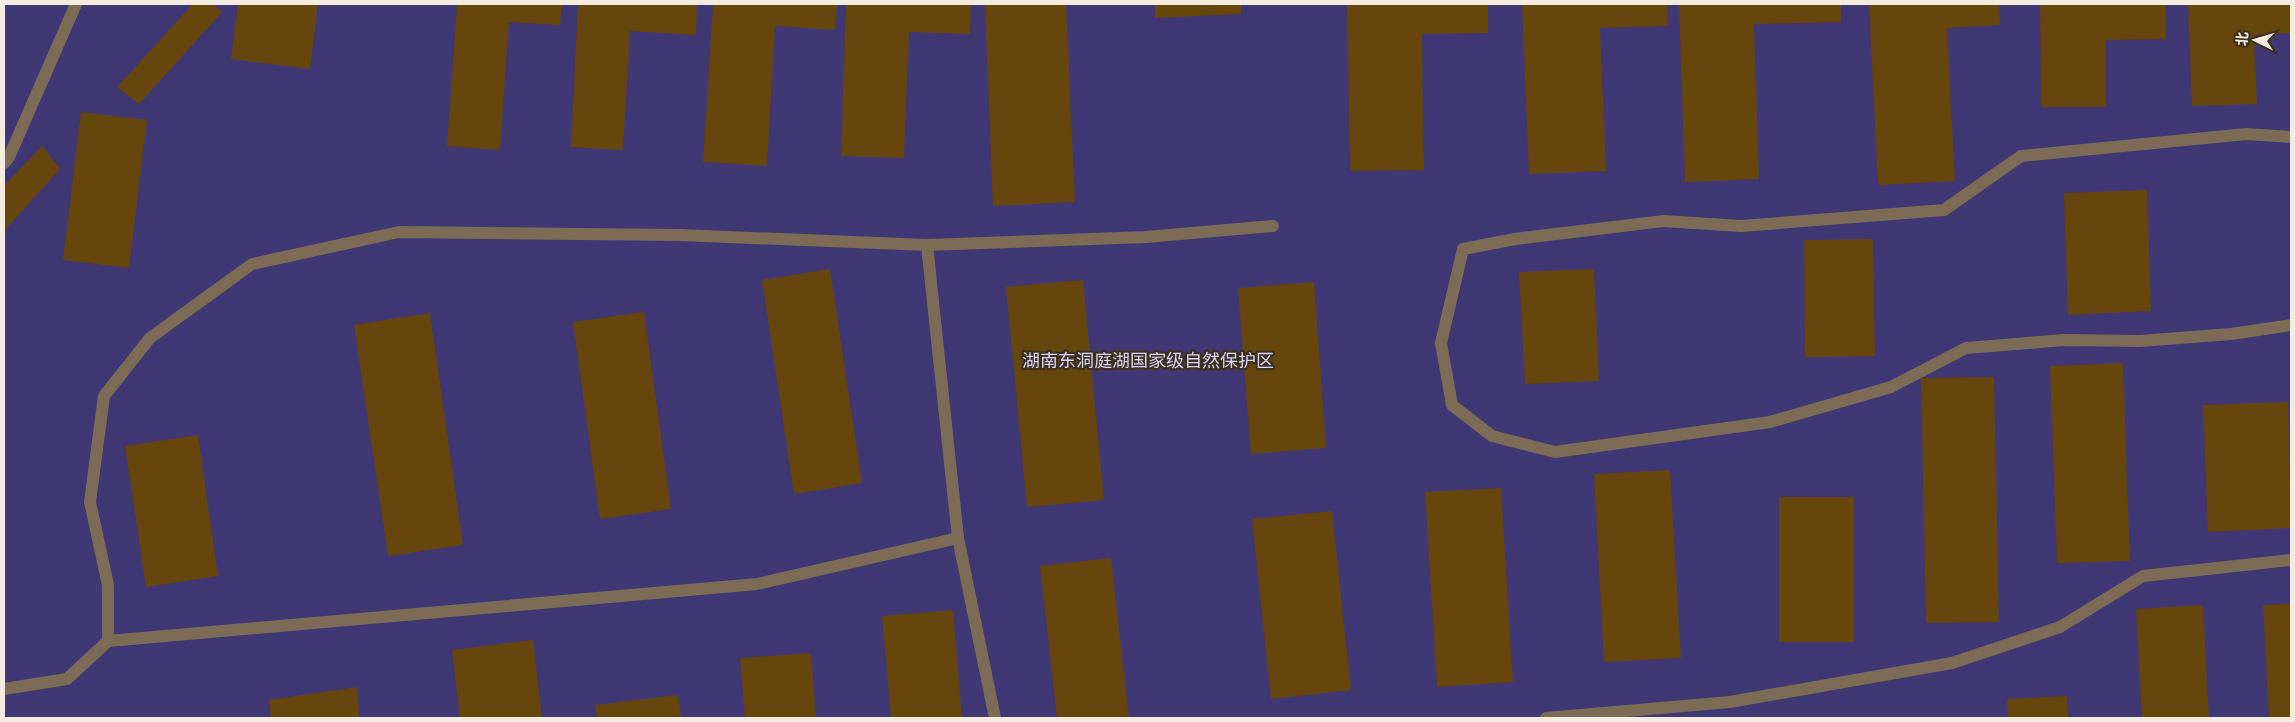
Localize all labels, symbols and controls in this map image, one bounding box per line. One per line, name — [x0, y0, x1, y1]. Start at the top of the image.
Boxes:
north arrow — [2230, 15, 2280, 65]
text: 北 — [2232, 31, 2251, 47]
park label: 湖南东洞庭湖国家级自然保护区 — [1022, 349, 1274, 371]

